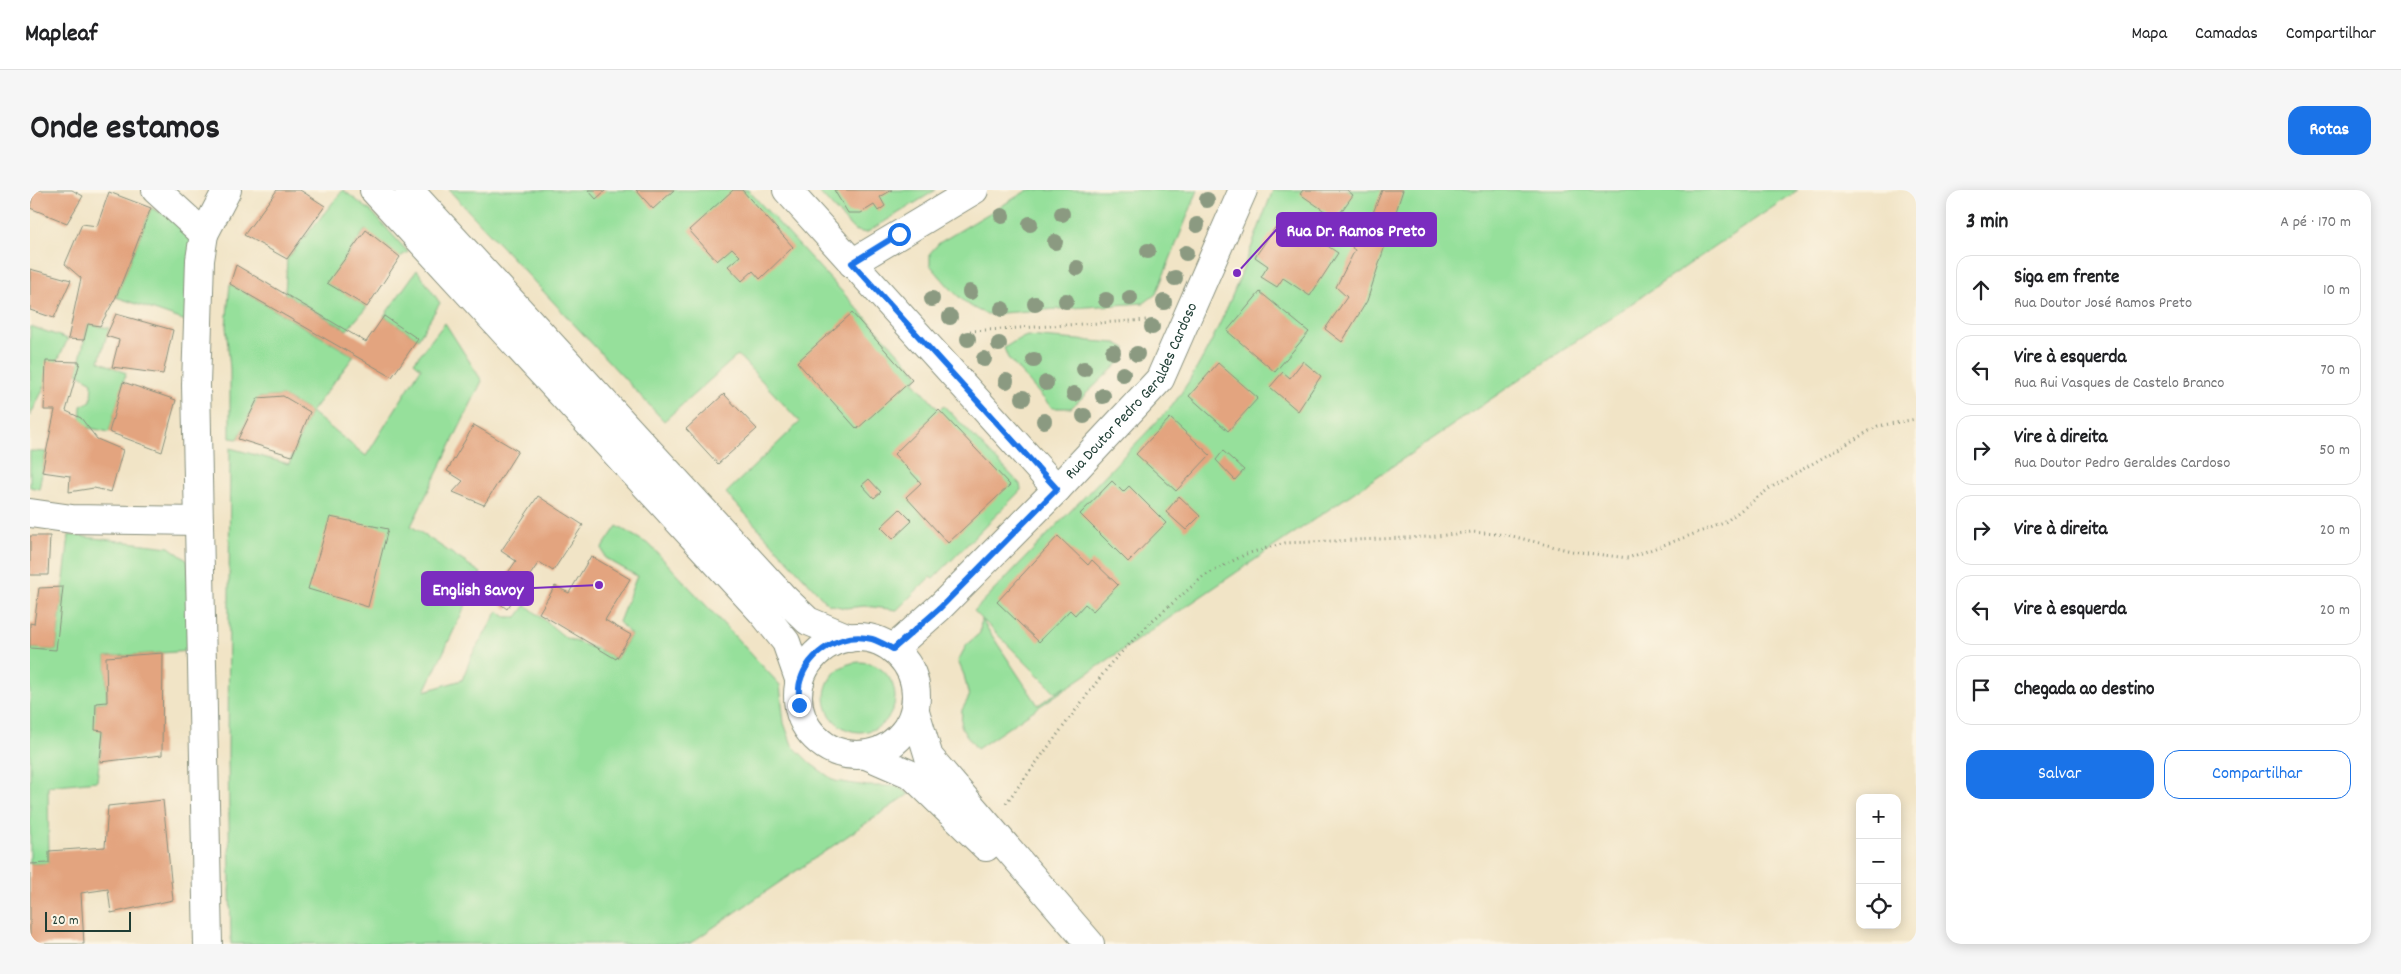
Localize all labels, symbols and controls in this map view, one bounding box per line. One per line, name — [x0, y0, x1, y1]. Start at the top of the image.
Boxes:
text: Mapleaf — [25, 18, 97, 52]
text: Mapa — [2131, 22, 2167, 47]
text: Camadas — [2195, 22, 2258, 47]
text: Compartilhar — [2286, 22, 2376, 47]
text: Onde estamos — [30, 105, 220, 155]
button: Rotas — [2288, 106, 2371, 155]
text: 3 min — [1966, 208, 2008, 238]
text: A pé · 170 m — [2280, 211, 2351, 234]
callout: Rua Dr. Ramos Preto — [1277, 213, 1436, 246]
text: Rua Dr. Ramos Preto — [1287, 220, 1425, 245]
route start — [888, 223, 911, 246]
text: Siga em frente — [2014, 265, 2119, 292]
icon: ahead — [1967, 276, 1995, 304]
text: 10 m — [2323, 279, 2350, 302]
text: Rua Doutor José Ramos Preto — [2014, 292, 2192, 315]
street label: Rua Doutor Pedro Geraldes Cardoso — [1060, 299, 1204, 485]
text: Vire à esquerda — [2014, 345, 2126, 372]
icon: left — [1967, 356, 1995, 384]
text: 70 m — [2320, 359, 2350, 382]
text: Rua Rui Vasques de Castelo Branco — [2014, 372, 2224, 395]
text: Vire à direita — [2014, 425, 2107, 452]
icon: right — [1967, 436, 1995, 464]
text: 50 m — [2319, 439, 2350, 462]
text: Rua Doutor Pedro Geraldes Cardoso — [2014, 452, 2230, 475]
icon: right — [1967, 516, 1995, 544]
text: Vire à direita — [2014, 517, 2107, 544]
text: 20 m — [2320, 519, 2350, 542]
callout: English Savoy — [422, 572, 533, 605]
text: English Savoy — [432, 579, 524, 604]
icon: left — [1967, 596, 1995, 624]
text: Vire à esquerda — [2014, 597, 2126, 624]
text: 20 m — [2320, 599, 2350, 622]
icon: arrive — [1967, 676, 1995, 704]
text: Chegada ao destino — [2014, 677, 2155, 704]
route end — [788, 694, 811, 717]
button: Salvar — [1966, 750, 2154, 799]
button: Compartilhar — [2164, 750, 2351, 799]
map controls — [1856, 794, 1901, 929]
button: + — [1856, 794, 1901, 839]
button: − — [1856, 839, 1901, 884]
button: locate — [1856, 884, 1901, 929]
scale bar — [45, 909, 131, 932]
text: 20 m — [52, 911, 79, 931]

